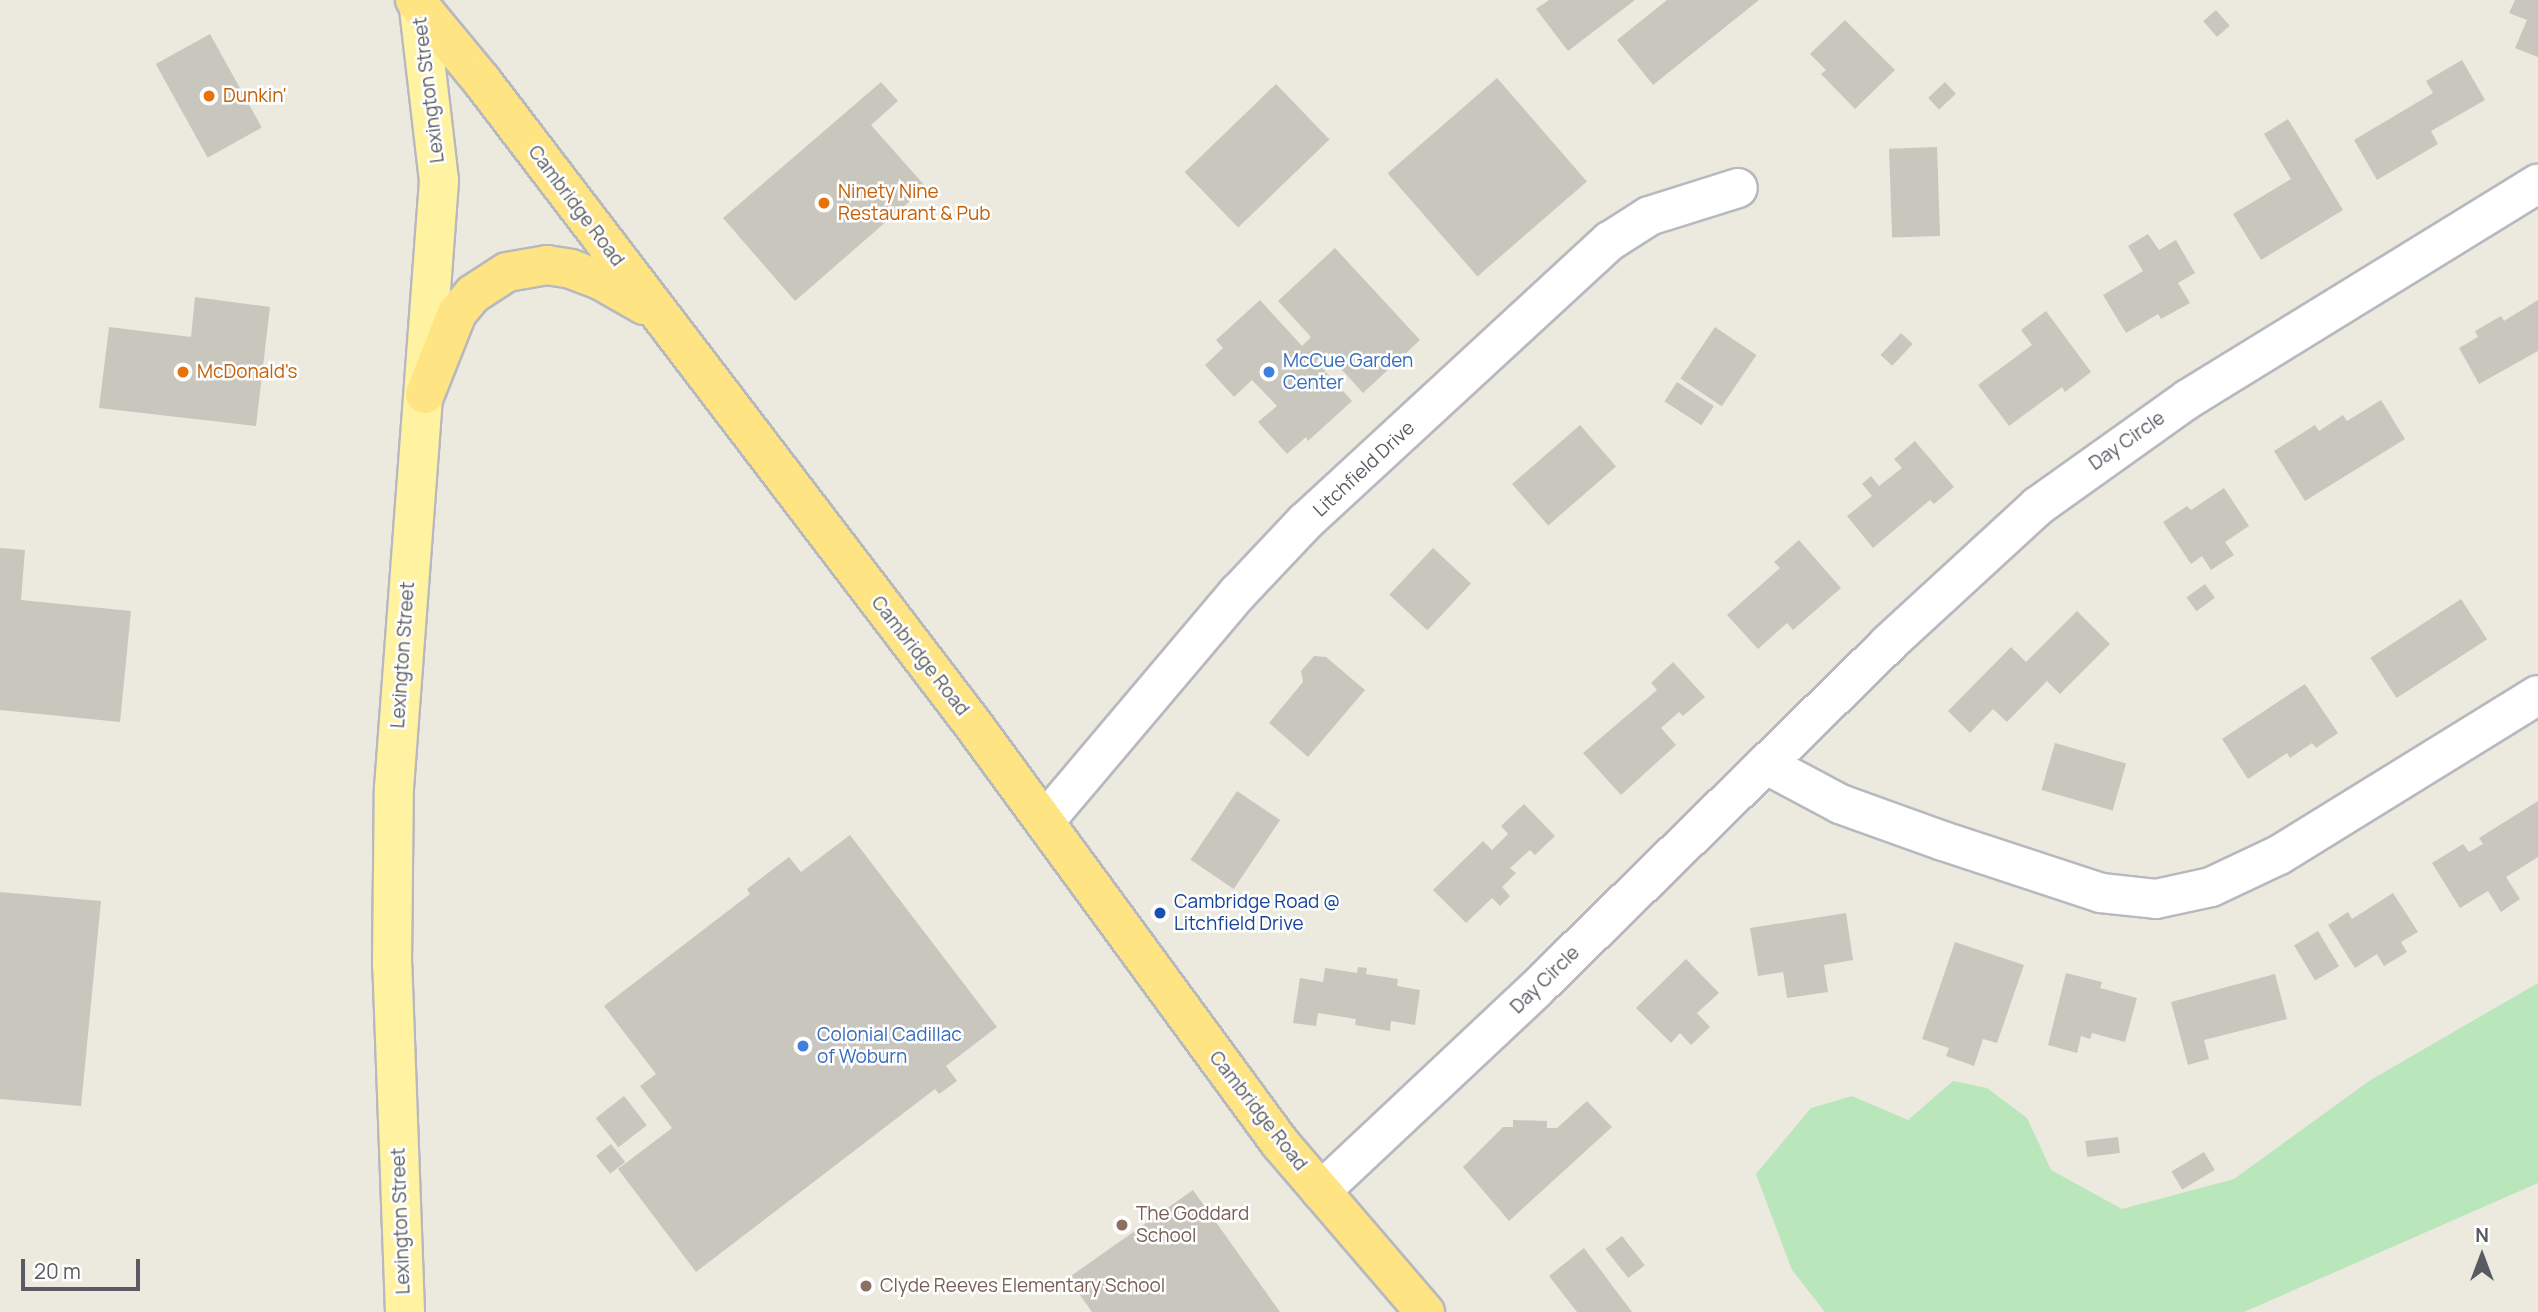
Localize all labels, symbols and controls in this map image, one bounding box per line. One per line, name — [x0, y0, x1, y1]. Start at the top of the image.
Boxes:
street label: Lexington Street — [409, 16, 449, 164]
place label: Dunkin' — [223, 85, 287, 107]
marker: Dunkin' — [201, 88, 217, 104]
street label: Cambridge Road — [523, 141, 629, 271]
place label: Ninety Nine Restaurant & Pub — [838, 181, 990, 225]
marker: Ninety Nine Restaurant & Pub — [816, 195, 832, 211]
place label: McCue Garden Center — [1283, 350, 1413, 394]
place label: McDonald's — [197, 361, 298, 383]
marker: McDonald's — [175, 364, 191, 380]
marker: McCue Garden Center — [1261, 364, 1277, 380]
street label: Day Circle — [2085, 407, 2169, 475]
street label: Litchfield Drive — [1309, 416, 1419, 522]
street label: Lexington Street — [387, 581, 419, 729]
street label: Cambridge Road — [866, 592, 974, 720]
place label: Cambridge Road @ Litchfield Drive — [1174, 891, 1340, 935]
marker: Cambridge Road @ Litchfield Drive — [1152, 905, 1168, 921]
street label: Day Circle — [1506, 942, 1584, 1018]
place label: Colonial Cadillac of Woburn — [817, 1024, 962, 1068]
marker: Colonial Cadillac of Woburn — [795, 1038, 811, 1054]
street label: Cambridge Road — [1204, 1047, 1312, 1175]
street label: Lexington Street — [387, 1147, 415, 1295]
place label: The Goddard School — [1136, 1203, 1249, 1247]
marker: The Goddard School — [1114, 1217, 1130, 1233]
north arrow — [2447, 1221, 2517, 1291]
text: N — [2475, 1222, 2489, 1248]
scale bar — [24, 1246, 144, 1290]
text: 20 m — [34, 1257, 81, 1285]
place label: Clyde Reeves Elementary School — [880, 1275, 1165, 1297]
marker: Clyde Reeves Elementary School — [858, 1278, 874, 1294]

